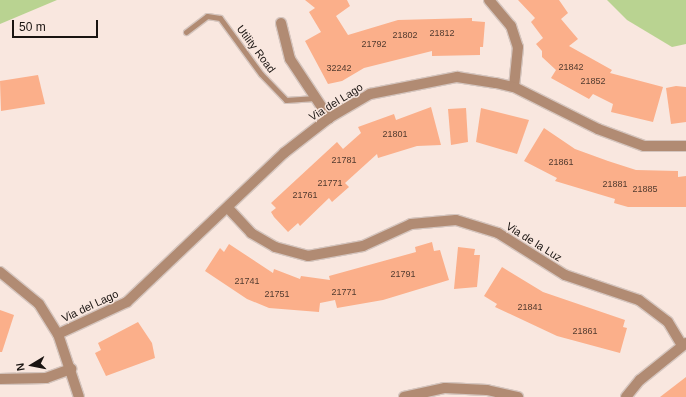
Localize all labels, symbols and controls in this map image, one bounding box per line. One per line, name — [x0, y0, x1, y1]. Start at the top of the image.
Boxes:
scale bar — [14, 12, 100, 38]
text: 50 m — [19, 20, 46, 34]
street label: Utility Road — [234, 23, 278, 75]
house number: 21812 — [429, 28, 455, 38]
house number: 21802 — [392, 30, 418, 40]
house number: 21792 — [361, 39, 387, 49]
house number: 21842 — [558, 62, 584, 72]
house number: 32242 — [326, 63, 352, 73]
house number: 21852 — [580, 76, 606, 86]
street label: Via del Lago — [307, 80, 365, 124]
house number: 21801 — [382, 129, 408, 139]
house number: 21781 — [331, 155, 357, 165]
house number: 21861 — [548, 157, 574, 167]
house number: 21771 — [317, 178, 343, 188]
house number: 21881 — [602, 179, 628, 189]
house number: 21885 — [632, 184, 658, 194]
house number: 21761 — [292, 190, 318, 200]
street label: Via de la Luz — [504, 220, 564, 264]
house number: 21791 — [390, 269, 416, 279]
house number: 21741 — [234, 276, 260, 286]
street label: Via del Lago — [60, 287, 120, 325]
house number: 21771 — [331, 287, 357, 297]
house number: 21751 — [264, 289, 290, 299]
house number: 21841 — [517, 302, 543, 312]
house number: 21861 — [572, 326, 598, 336]
north arrow — [12, 345, 52, 385]
text: N — [14, 362, 27, 372]

